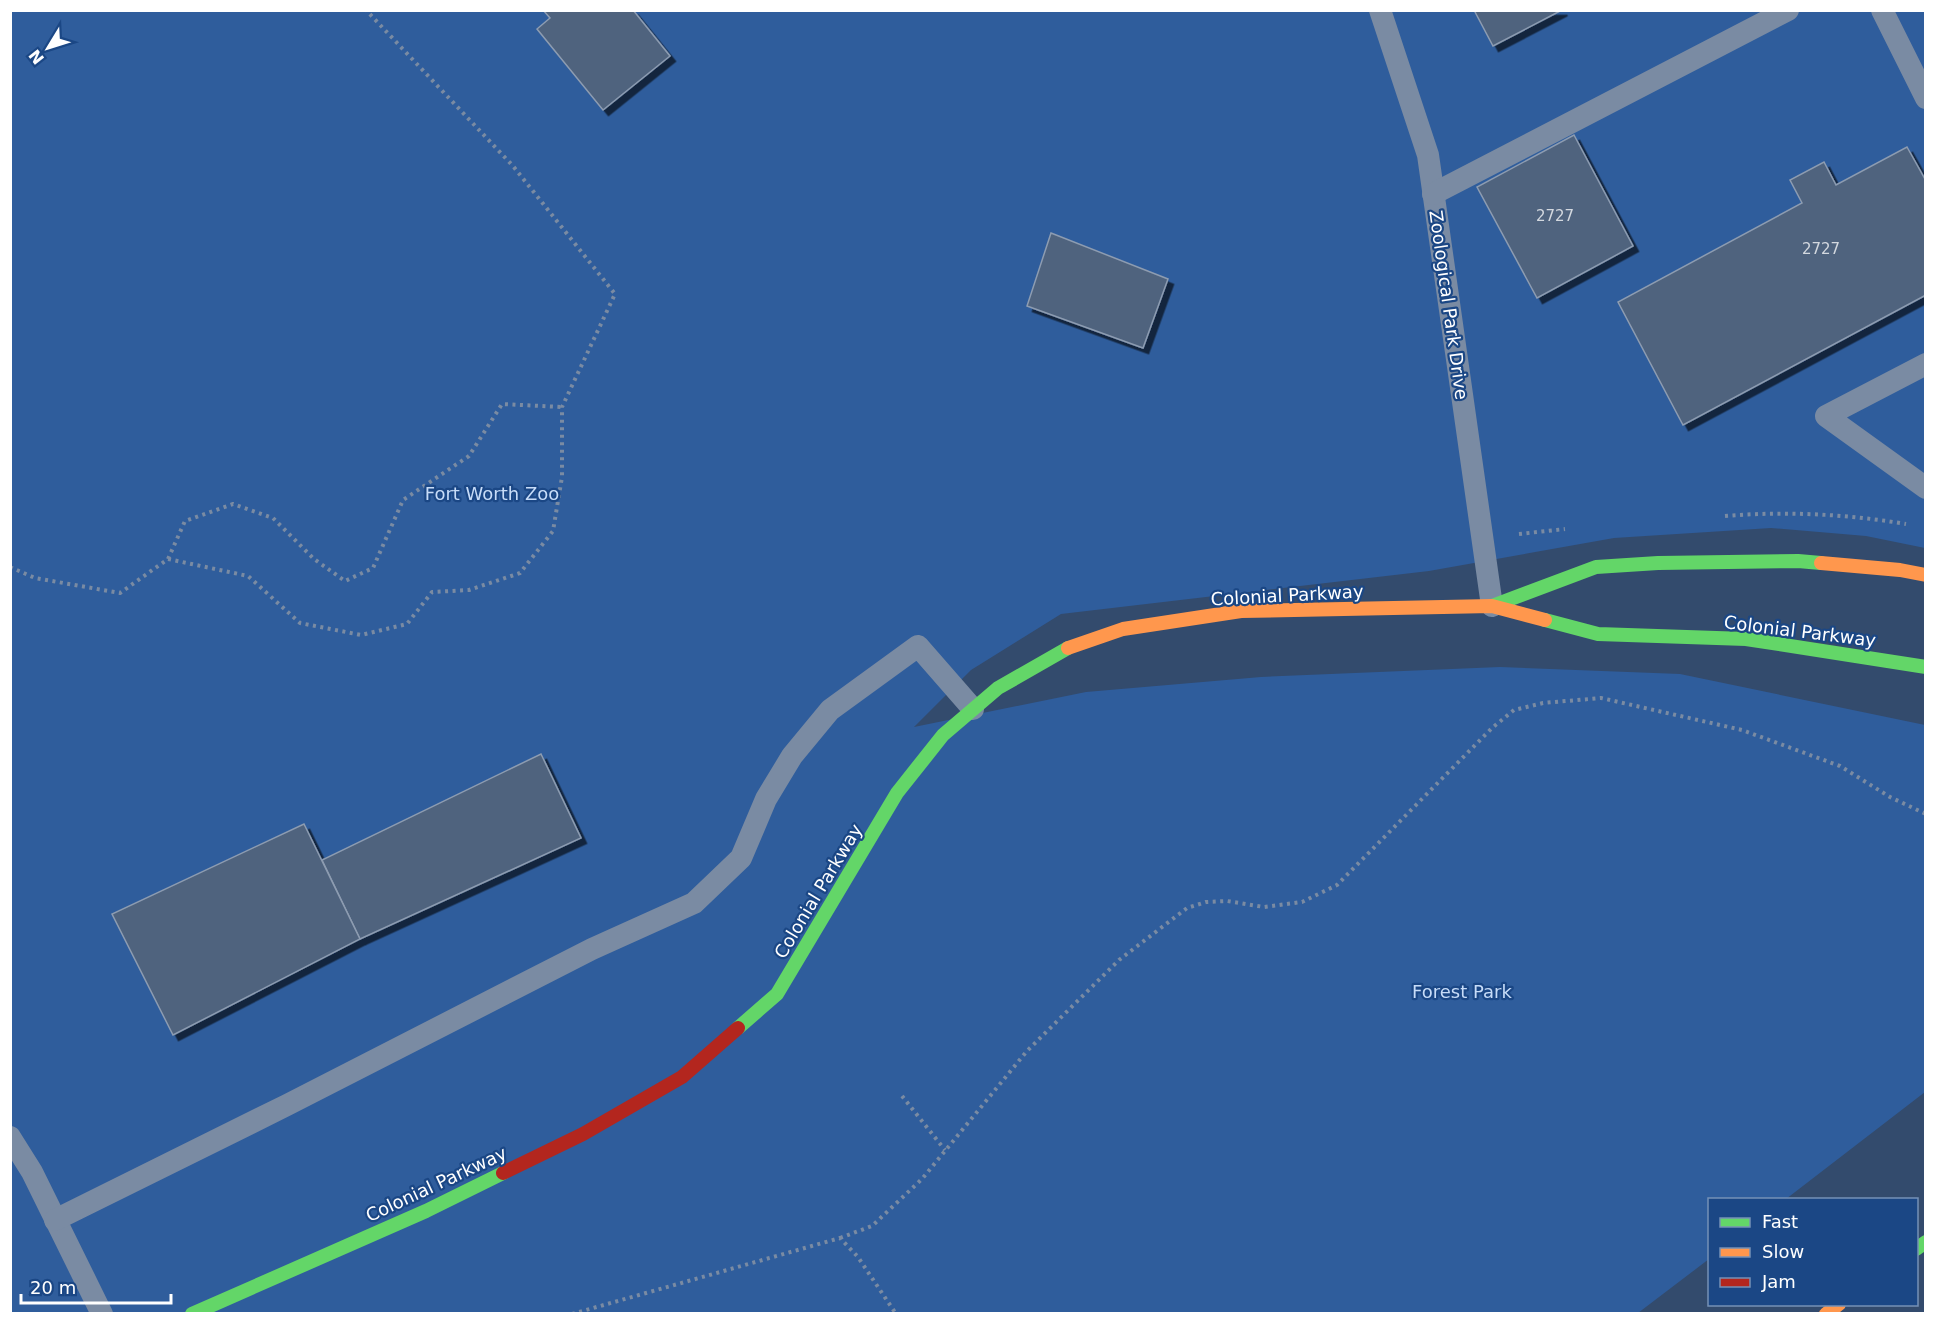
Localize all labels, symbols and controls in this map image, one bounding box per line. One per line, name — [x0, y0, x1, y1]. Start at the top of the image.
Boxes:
north arrow — [18, 18, 78, 78]
text: N — [25, 46, 48, 68]
house number: 2727 — [1536, 207, 1574, 225]
street label: Zoological Park Drive — [1425, 209, 1473, 401]
house number: 2727 — [1802, 240, 1840, 258]
park label: Fort Worth Zoo — [425, 483, 559, 504]
street label: Colonial Parkway — [1210, 580, 1364, 609]
street label: Colonial Parkway — [1723, 611, 1878, 651]
street label: Colonial Parkway — [770, 820, 867, 962]
park label: Forest Park — [1412, 981, 1513, 1002]
street label: Colonial Parkway — [362, 1142, 510, 1226]
legend — [1708, 1198, 1918, 1306]
text: Fast — [1762, 1211, 1798, 1232]
text: Slow — [1762, 1241, 1804, 1262]
scale bar — [21, 1267, 171, 1305]
text: Jam — [1761, 1271, 1796, 1292]
text: 20 m — [30, 1277, 76, 1298]

